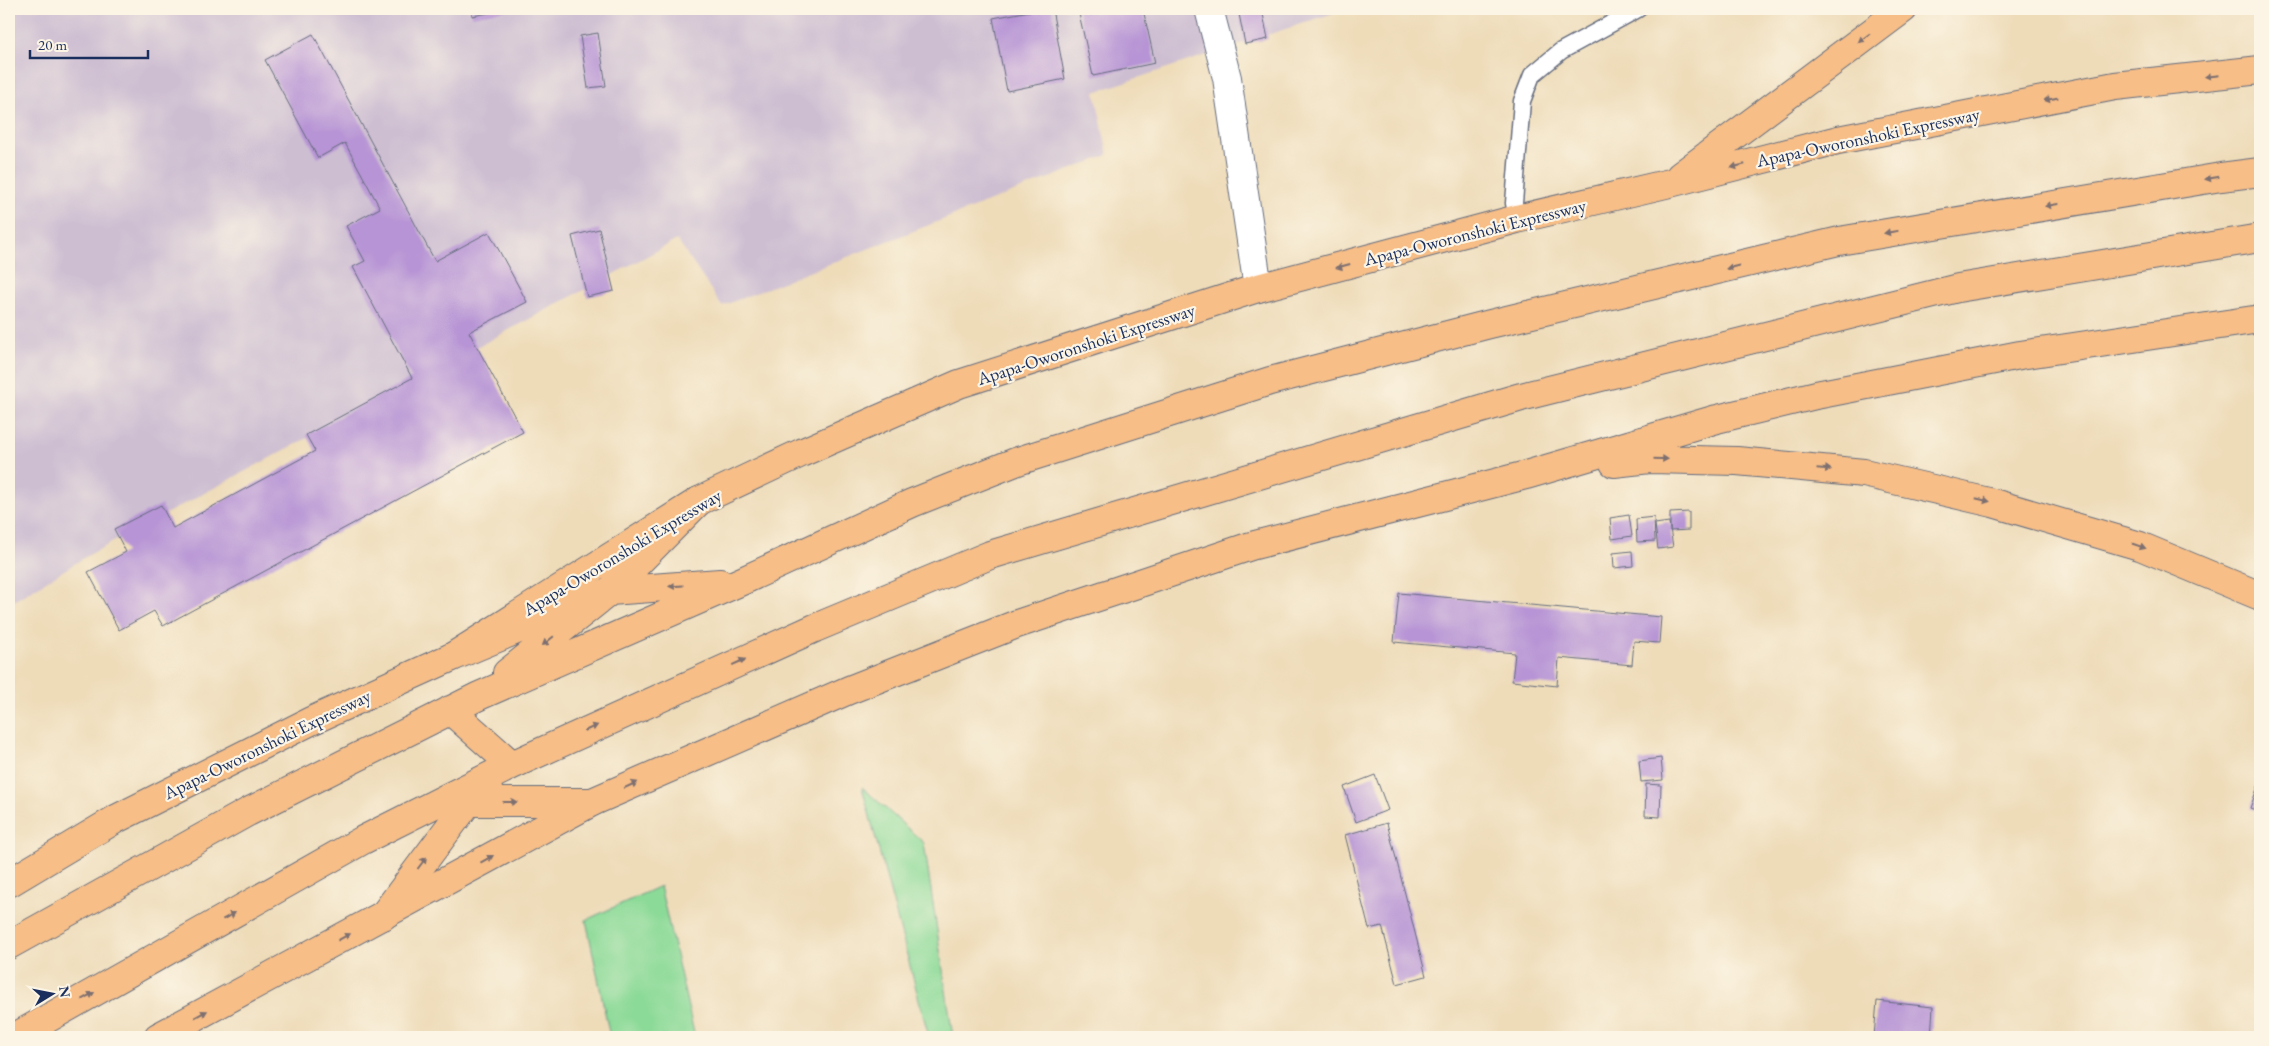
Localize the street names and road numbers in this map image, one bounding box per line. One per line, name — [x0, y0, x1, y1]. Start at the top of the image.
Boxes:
street label: Apapa-Oworonshoki Expressway — [1753, 102, 1982, 172]
street label: Apapa-Oworonshoki Expressway — [1361, 193, 1588, 271]
street label: Apapa-Oworonshoki Expressway — [973, 298, 1198, 390]
street label: Apapa-Oworonshoki Expressway — [518, 483, 726, 621]
street label: Apapa-Oworonshoki Expressway — [159, 684, 374, 805]

